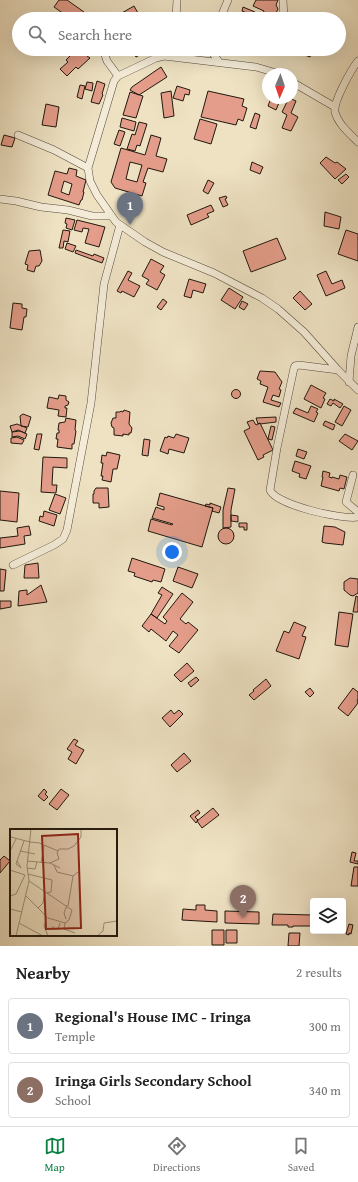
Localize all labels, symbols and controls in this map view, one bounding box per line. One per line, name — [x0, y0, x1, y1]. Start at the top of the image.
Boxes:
search box — [12, 12, 346, 56]
icon: search — [26, 23, 48, 45]
text: Search here — [58, 24, 132, 45]
north arrow — [262, 68, 298, 104]
pin: 1 — [117, 192, 143, 225]
your location — [162, 542, 182, 562]
inset map — [10, 829, 117, 936]
pin: 2 — [230, 885, 256, 918]
map controls — [310, 898, 346, 934]
button: layers — [310, 898, 346, 934]
text: Nearby — [16, 960, 70, 985]
text: 2 results — [296, 963, 342, 982]
text: Regional's House IMC - Iringa — [55, 1006, 251, 1027]
text: 1 — [27, 1017, 33, 1036]
text: 300 m — [309, 1017, 341, 1036]
text: Temple — [55, 1027, 95, 1046]
text: Iringa Girls Secondary School — [55, 1070, 252, 1091]
text: 2 — [27, 1081, 33, 1100]
text: 340 m — [309, 1081, 341, 1100]
text: School — [55, 1091, 91, 1110]
tab: Map — [44, 1135, 66, 1175]
tab: Directions — [153, 1135, 200, 1175]
tab: Saved — [288, 1135, 314, 1175]

